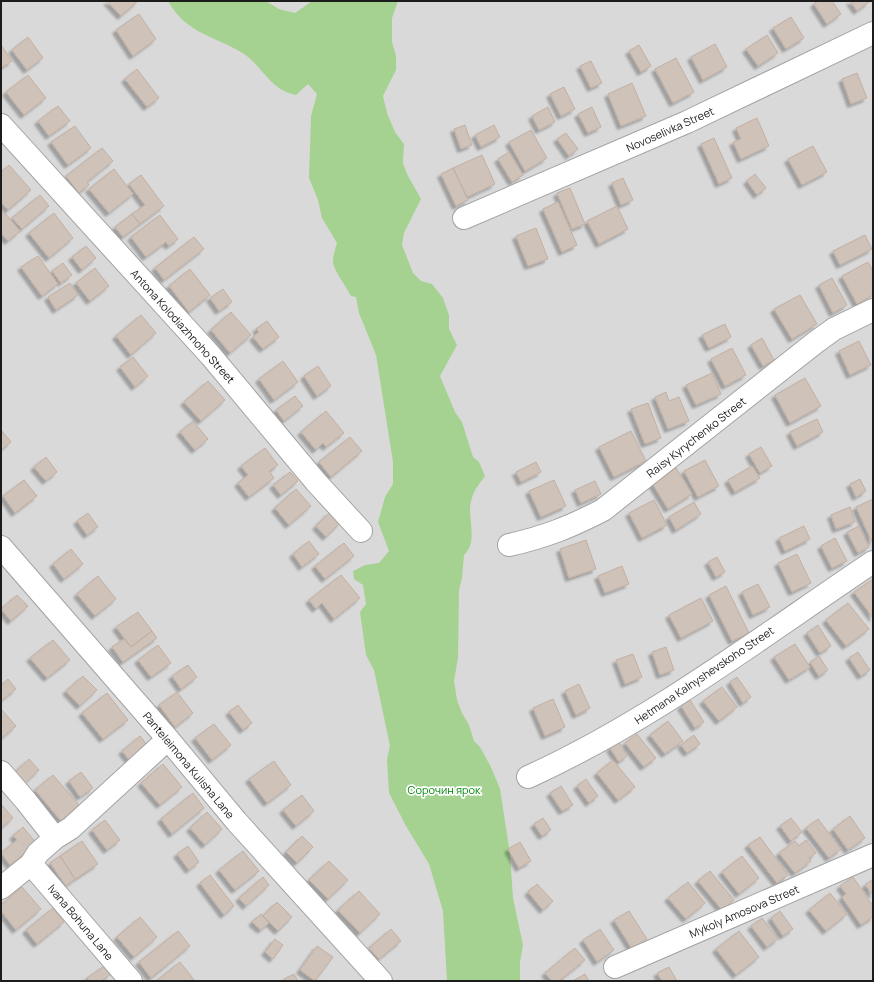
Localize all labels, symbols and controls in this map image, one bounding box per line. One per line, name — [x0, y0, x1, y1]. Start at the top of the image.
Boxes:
street label: Novoselivka Street — [624, 103, 716, 155]
street label: Antona Kolodiazhnoho Street — [128, 266, 238, 386]
street label: Raisy Kyrychenko Street — [643, 393, 749, 481]
street label: Hetmana Kalnyshevskoho Street — [631, 623, 777, 727]
street label: Panteleimona Kulisha Lane — [140, 708, 238, 822]
park label: Сорочин ярок — [408, 782, 481, 797]
street label: Ivana Bohuna Lane — [45, 881, 118, 963]
street label: Mykoly Amosova Street — [687, 881, 801, 941]

